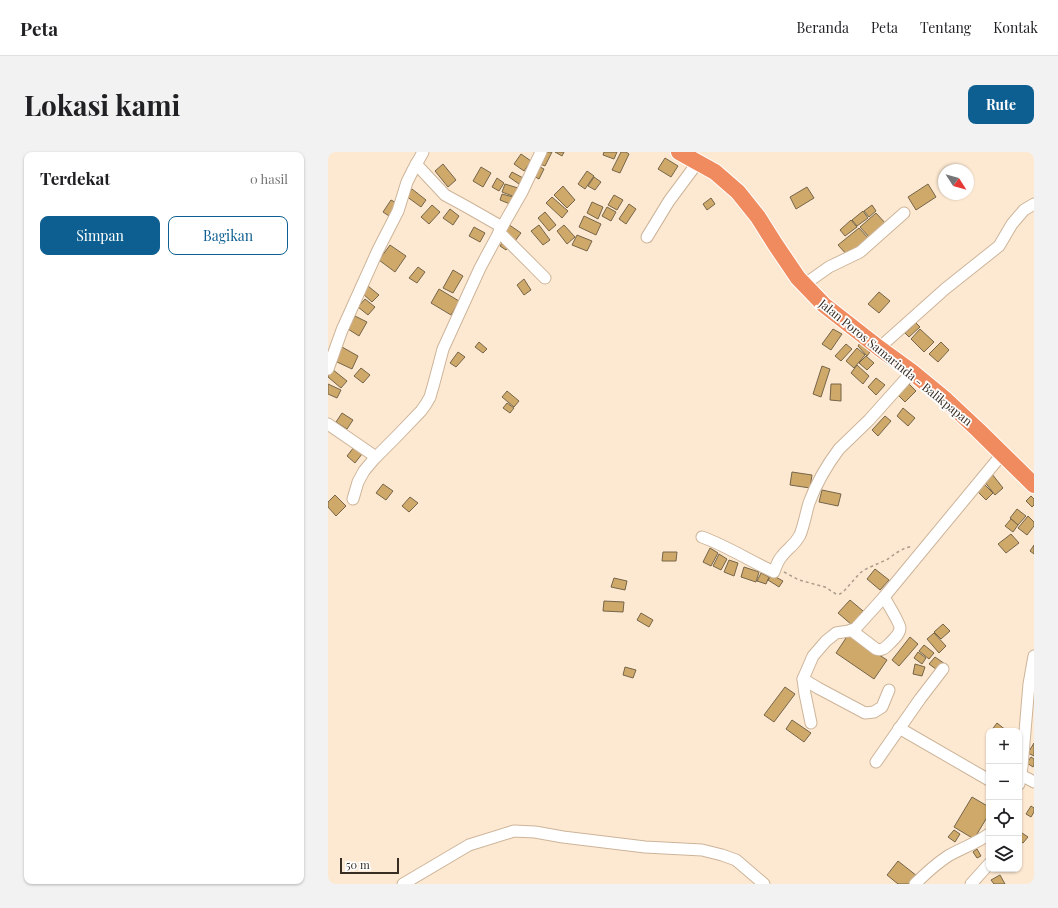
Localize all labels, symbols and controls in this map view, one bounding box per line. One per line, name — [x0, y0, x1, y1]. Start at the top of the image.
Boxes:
text: Peta — [20, 15, 58, 41]
text: Beranda — [797, 18, 849, 37]
text: Peta — [871, 18, 898, 37]
text: Tentang — [920, 18, 971, 37]
text: Kontak — [993, 18, 1038, 37]
button: Rute — [968, 85, 1034, 124]
text: Lokasi kami — [24, 86, 180, 123]
north arrow — [938, 164, 974, 200]
text: Terdekat — [40, 167, 110, 189]
text: 0 hasil — [250, 170, 288, 187]
button: Simpan — [40, 216, 160, 255]
button: Bagikan — [168, 216, 288, 255]
street label: Jalan Poros Samarinda - Balikpapan — [815, 295, 976, 429]
map controls — [986, 728, 1022, 872]
button: + — [986, 728, 1022, 764]
button: − — [986, 764, 1022, 800]
button: locate — [986, 800, 1022, 836]
button: layers — [986, 836, 1022, 872]
scale bar — [340, 856, 399, 875]
text: 50 m — [346, 857, 370, 872]

